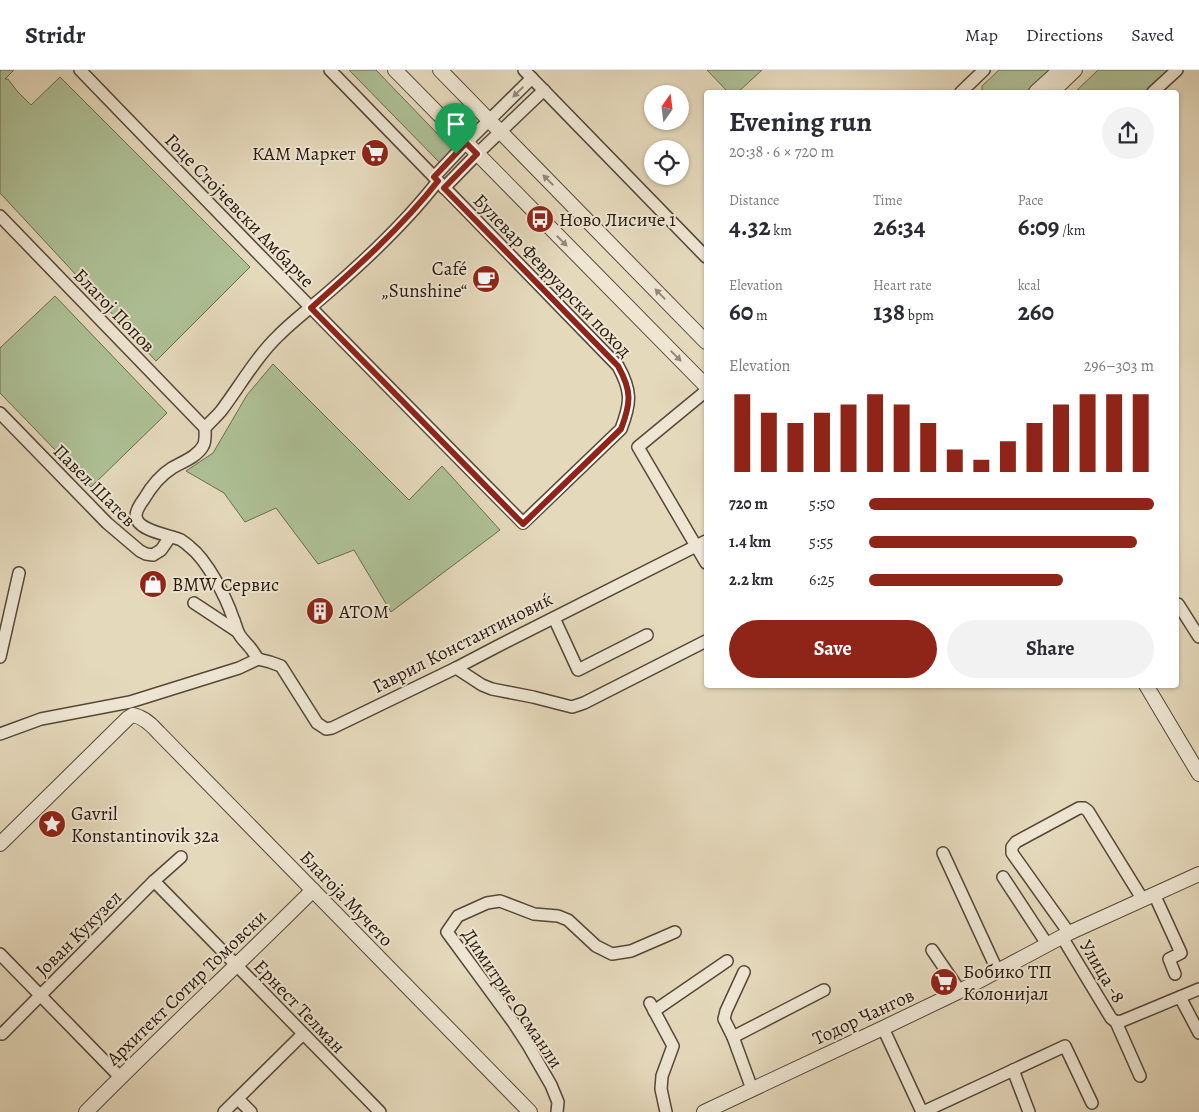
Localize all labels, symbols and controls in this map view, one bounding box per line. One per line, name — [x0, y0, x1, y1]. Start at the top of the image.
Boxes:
text: Stridr — [25, 19, 86, 51]
text: Map — [965, 23, 998, 47]
text: Directions — [1026, 23, 1103, 47]
text: Saved — [1131, 23, 1174, 47]
north arrow — [644, 85, 689, 130]
map controls — [644, 85, 689, 185]
one-way arrow — [512, 86, 524, 98]
pin — [435, 103, 477, 154]
text: Evening run — [729, 103, 872, 141]
button: share — [1102, 107, 1154, 159]
icon: arrive — [442, 110, 470, 138]
street label: Гоце Стојчевски Амбарче — [159, 128, 320, 293]
supermarket icon: КАМ Маркет — [360, 138, 390, 168]
button: locate — [644, 140, 689, 185]
place label: КАМ Маркет — [252, 141, 357, 167]
text: 20:38 · 6 × 720 m — [729, 141, 834, 163]
one-way arrow — [543, 175, 555, 187]
street label: Булевар Февруарски поход — [467, 188, 637, 363]
text: Distance — [729, 191, 779, 210]
text: Time — [873, 191, 902, 210]
text: Pace — [1018, 191, 1044, 210]
bus stop icon: Ново Лисиче 1 — [525, 204, 555, 234]
place label: Ново Лисиче 1 — [559, 207, 676, 233]
text: 4.32 — [729, 210, 770, 244]
text: 26:34 — [873, 210, 926, 244]
text: 6:09 — [1018, 210, 1059, 244]
text: km — [770, 221, 792, 240]
text: /km — [1059, 221, 1085, 240]
one-way arrow — [556, 234, 568, 246]
place label: Café „Sunshine“ — [381, 256, 467, 304]
street label: Благој Попов — [68, 263, 161, 358]
cafe icon: Café „Sunshine“ — [471, 264, 501, 294]
text: Elevation — [729, 276, 783, 295]
text: Heart rate — [873, 276, 932, 295]
text: kcal — [1018, 276, 1040, 295]
one-way arrow — [654, 289, 666, 301]
text: 60 — [729, 295, 753, 329]
text: 138 — [873, 295, 905, 329]
text: 260 — [1018, 295, 1054, 329]
text: m — [753, 306, 768, 325]
text: bpm — [905, 306, 934, 325]
one-way arrow — [670, 350, 682, 362]
text: Elevation — [729, 355, 790, 377]
text: 296–303 m — [1084, 355, 1154, 377]
street label: Павел Шатев — [47, 439, 141, 533]
text: 720 m — [729, 493, 768, 515]
text: 5:50 — [809, 493, 835, 515]
text: 1.4 km — [729, 531, 771, 553]
text: 5:55 — [809, 531, 833, 553]
shop icon: BMW Сервис — [138, 569, 168, 599]
text: 2.2 km — [729, 569, 773, 591]
text: 6:25 — [809, 569, 835, 591]
place label: BMW Сервис — [172, 572, 279, 598]
street label: Гаврил Константиновиќ — [368, 586, 557, 700]
building icon: АТОМ — [305, 596, 335, 626]
place label: АТОМ — [338, 599, 389, 625]
button: Save — [729, 620, 937, 678]
button: Share — [947, 620, 1154, 678]
place label: Gavril Konstantinovik 32a — [71, 801, 220, 849]
place icon: Gavril Konstantinovik 32a — [37, 809, 67, 839]
street label: Благоја Мучето — [294, 845, 399, 952]
street label: Јован Кукузел — [30, 885, 128, 983]
street label: Архитект Сотир Томовски — [100, 904, 273, 1072]
street label: Димитрие Османли — [456, 923, 569, 1074]
street label: Улица -8 — [1073, 935, 1131, 1008]
street label: Ернест Телман — [248, 954, 351, 1059]
place label: Бобико ТП Колонијал — [963, 959, 1052, 1007]
supermarket icon: Бобико ТП Колонијал — [929, 967, 959, 997]
street label: Тодор Чангов — [809, 982, 918, 1052]

